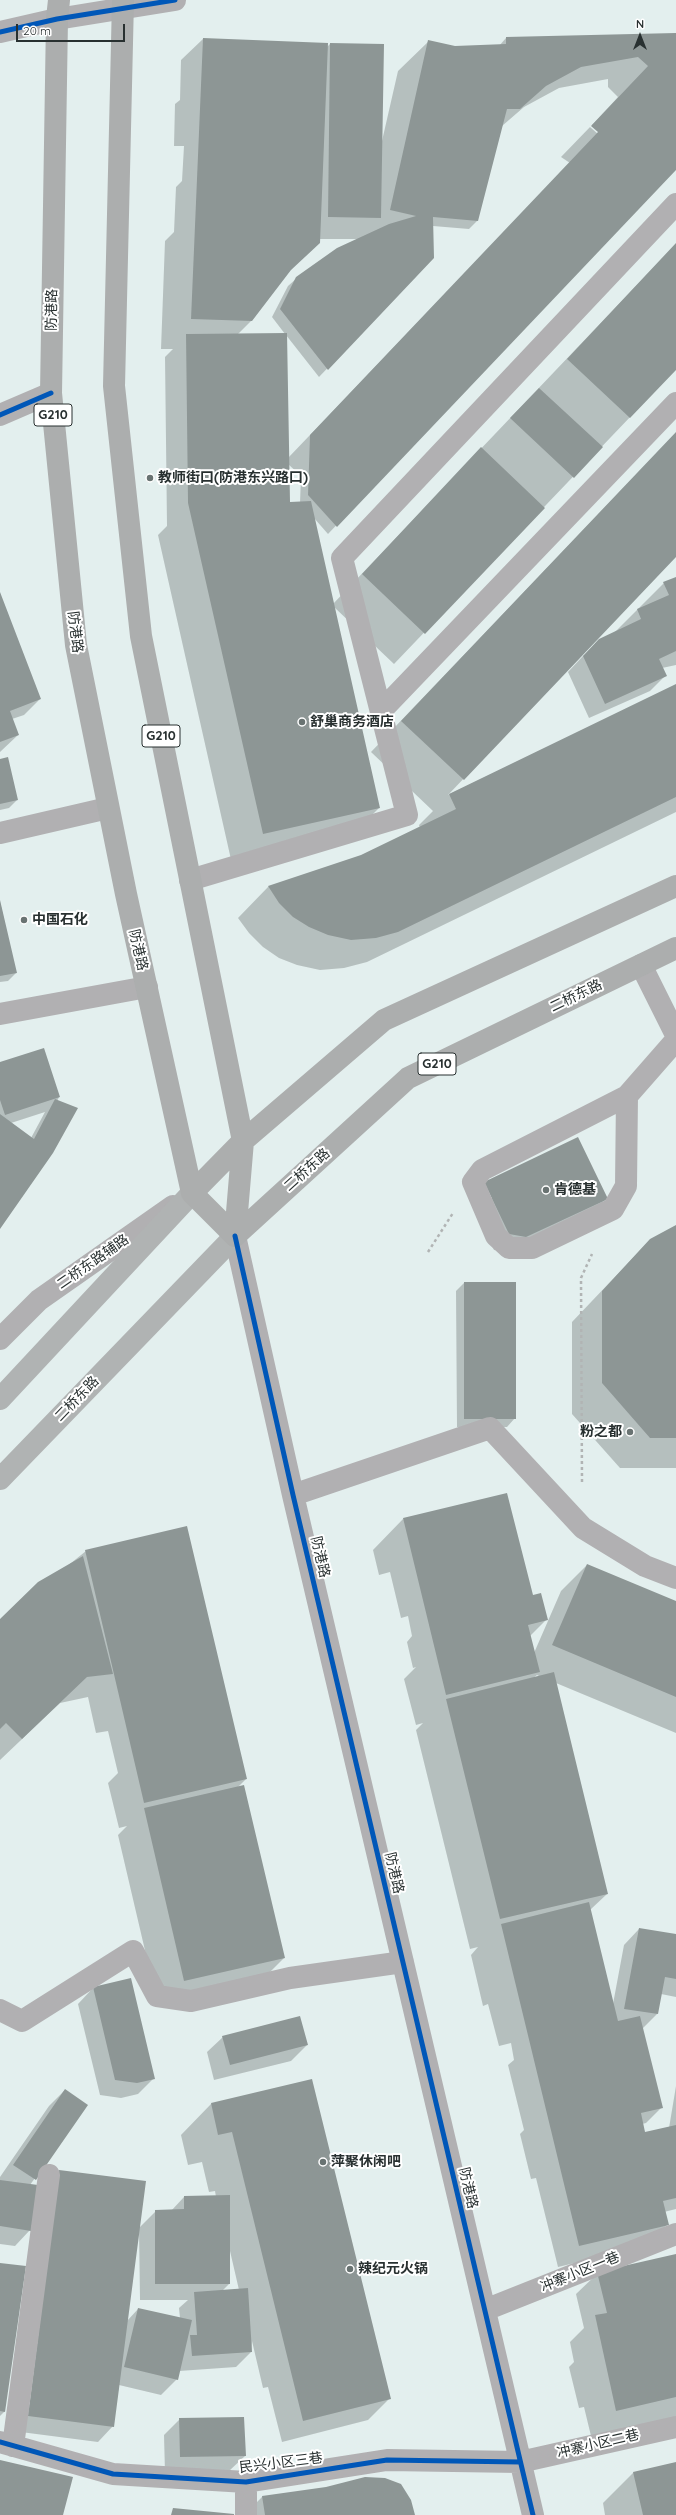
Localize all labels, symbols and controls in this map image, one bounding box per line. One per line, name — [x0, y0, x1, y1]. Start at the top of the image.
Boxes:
scale bar — [18, 16, 127, 42]
north arrow — [620, 16, 660, 56]
text: N — [636, 17, 644, 31]
text: 20 m — [23, 23, 51, 38]
street label: 防港路 — [43, 289, 61, 331]
road number: G210 — [34, 404, 72, 426]
place label: 教师街口(防港东兴路口) — [158, 470, 308, 486]
marker: 教师街口(防港东兴路口) — [145, 473, 155, 483]
street label: 防港路 — [64, 610, 86, 654]
place label: 舒巢商务酒店 — [310, 714, 394, 730]
marker: 舒巢商务酒店 — [297, 717, 307, 727]
road number: G210 — [142, 725, 180, 747]
place label: 中国石化 — [32, 912, 88, 928]
marker: 中国石化 — [19, 915, 29, 925]
street label: 防港路 — [125, 928, 151, 972]
street label: 二桥东路 — [547, 976, 605, 1016]
road number: G210 — [418, 1053, 456, 1075]
street label: 二桥东路 — [281, 1145, 333, 1195]
place label: 肯德基 — [554, 1182, 596, 1198]
marker: 肯德基 — [541, 1185, 551, 1195]
street label: 二桥东路辅路 — [54, 1231, 132, 1293]
street label: 二桥东路 — [52, 1373, 102, 1425]
place label: 粉之都 — [580, 1424, 622, 1440]
marker: 粉之都 — [625, 1427, 635, 1437]
street label: 防港路 — [307, 1535, 333, 1579]
street label: 防港路 — [381, 1851, 407, 1895]
place label: 萍聚休闲吧 — [331, 2154, 401, 2170]
marker: 萍聚休闲吧 — [318, 2157, 328, 2167]
street label: 防港路 — [455, 2166, 481, 2210]
street label: 冲寨小区一巷 — [538, 2248, 622, 2296]
place label: 辣纪元火锅 — [358, 2261, 428, 2277]
marker: 辣纪元火锅 — [345, 2264, 355, 2274]
street label: 冲寨小区二巷 — [555, 2426, 641, 2462]
street label: 民兴小区三巷 — [238, 2450, 324, 2476]

